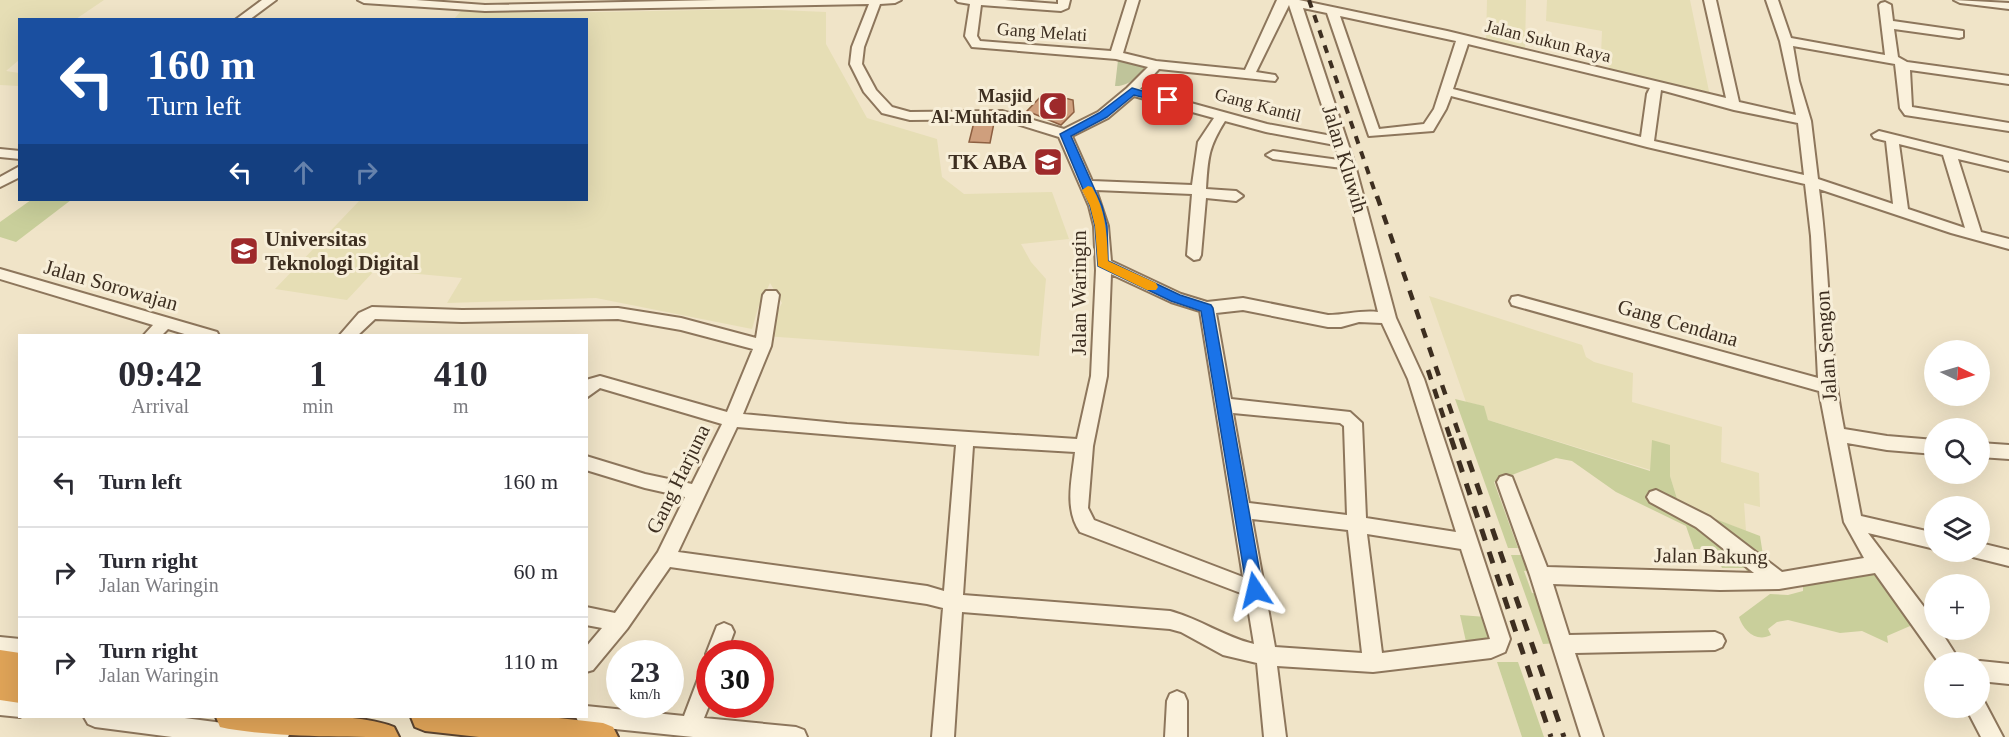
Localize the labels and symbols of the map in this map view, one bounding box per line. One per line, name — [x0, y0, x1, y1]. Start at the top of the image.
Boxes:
street label: Jalan Sukun Raya — [1483, 16, 1613, 66]
street label: Gang Melati — [996, 19, 1088, 45]
pin — [1142, 74, 1193, 125]
street label: Gang Kantil — [1213, 84, 1303, 126]
place label: Masjid Al-Muhtadin — [931, 86, 1032, 127]
mosque icon: Masjid Al-Muhtadin — [1037, 90, 1069, 122]
street label: Jalan Kluwih — [1317, 102, 1373, 216]
school or university icon: TK ABA — [1032, 146, 1064, 178]
place label: TK ABA — [948, 150, 1028, 174]
place label: Universitas Teknologi Digital — [265, 227, 419, 275]
street label: Jalan Waringin — [1067, 230, 1091, 356]
school or university icon: Universitas Teknologi Digital — [228, 235, 260, 267]
street label: Jalan Sorowajan — [41, 254, 181, 316]
street label: Jalan Sengon — [1810, 289, 1842, 402]
street label: Gang Cendana — [1615, 294, 1742, 352]
north arrow — [1924, 340, 1990, 406]
street label: Gang Harjuna — [641, 420, 715, 537]
street label: Jalan Bakung — [1654, 543, 1769, 569]
position arrow — [1223, 558, 1287, 622]
speed limit sign: 30 — [696, 640, 774, 718]

